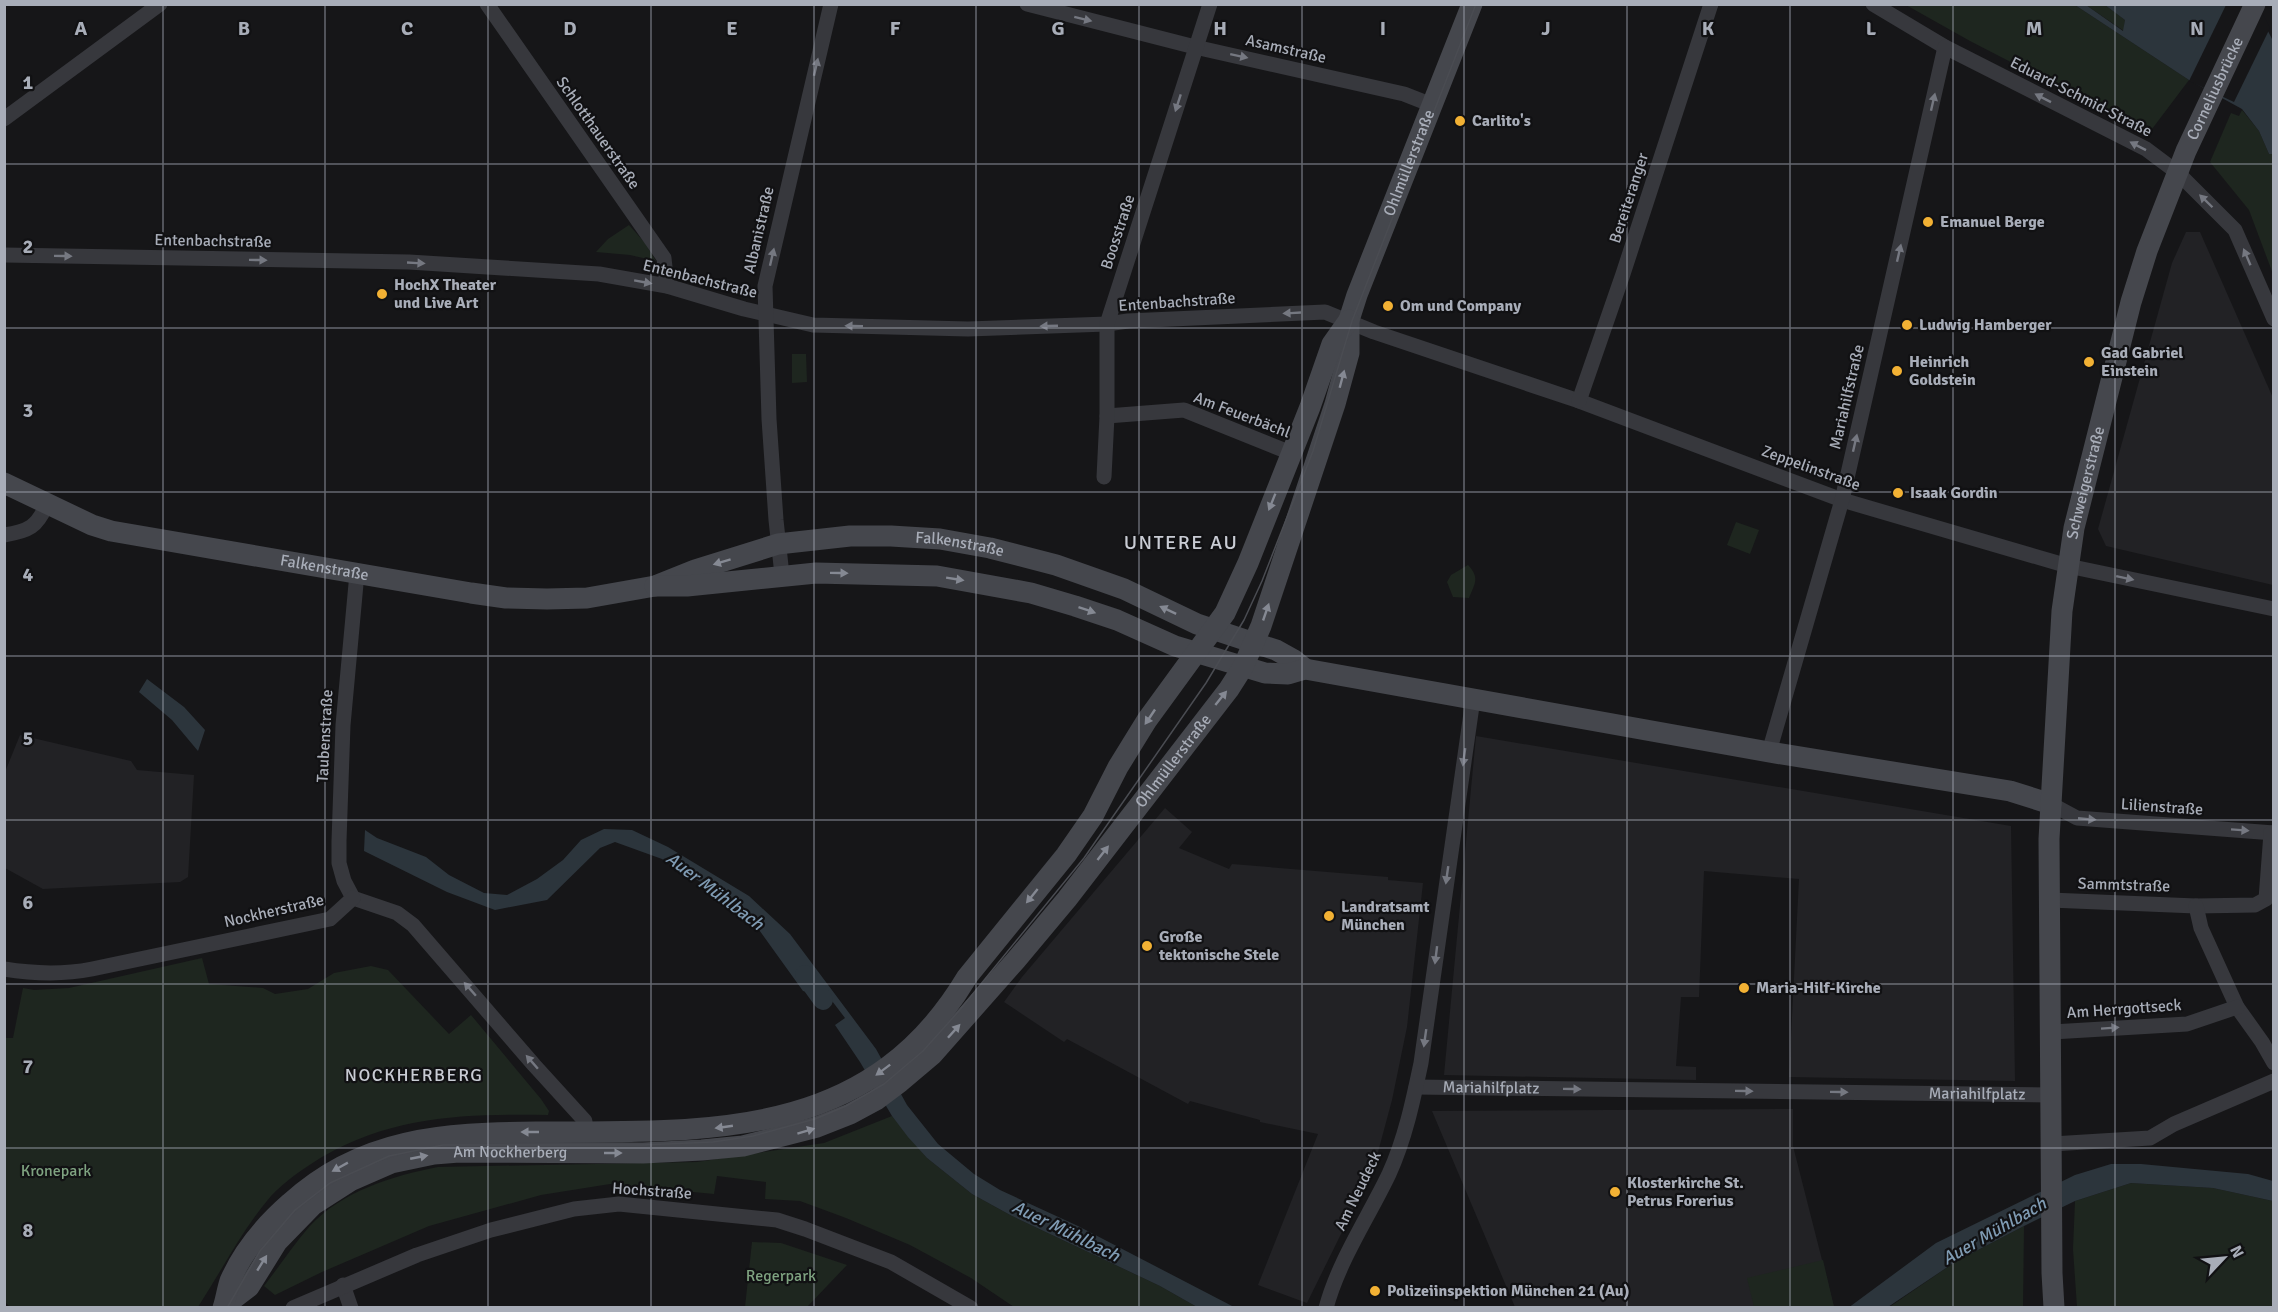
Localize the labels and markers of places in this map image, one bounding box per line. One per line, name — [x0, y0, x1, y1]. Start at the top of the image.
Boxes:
place label: Carlito's — [1472, 111, 1531, 131]
marker: Carlito's — [1453, 114, 1467, 128]
place label: Emanuel Berge — [1940, 212, 2045, 232]
marker: Emanuel Berge — [1921, 215, 1935, 229]
place label: HochX Theater und Live Art — [394, 275, 497, 313]
marker: HochX Theater und Live Art — [375, 287, 389, 301]
place label: Om und Company — [1400, 296, 1521, 316]
marker: Om und Company — [1381, 299, 1395, 313]
place label: Ludwig Hamberger — [1919, 315, 2052, 335]
marker: Ludwig Hamberger — [1900, 318, 1914, 332]
place label: Gad Gabriel Einstein — [2101, 343, 2183, 381]
place label: Heinrich Goldstein — [1909, 352, 1976, 390]
marker: Gad Gabriel Einstein — [2082, 355, 2096, 369]
marker: Heinrich Goldstein — [1890, 364, 1904, 378]
place label: Isaak Gordin — [1910, 483, 1998, 503]
marker: Isaak Gordin — [1891, 486, 1905, 500]
place label: Landratsamt München — [1341, 897, 1429, 935]
marker: Landratsamt München — [1322, 909, 1336, 923]
place label: Große tektonische Stele — [1158, 927, 1279, 965]
marker: Große tektonische Stele — [1140, 939, 1154, 953]
place label: Maria-Hilf-Kirche — [1756, 978, 1881, 998]
marker: Maria-Hilf-Kirche — [1737, 981, 1751, 995]
place label: Klosterkirche St. Petrus Forerius — [1627, 1173, 1744, 1211]
marker: Klosterkirche St. Petrus Forerius — [1608, 1185, 1622, 1199]
place label: Polizeiinspektion München 21 (Au) — [1387, 1281, 1630, 1301]
marker: Polizeiinspektion München 21 (Au) — [1368, 1284, 1382, 1298]

